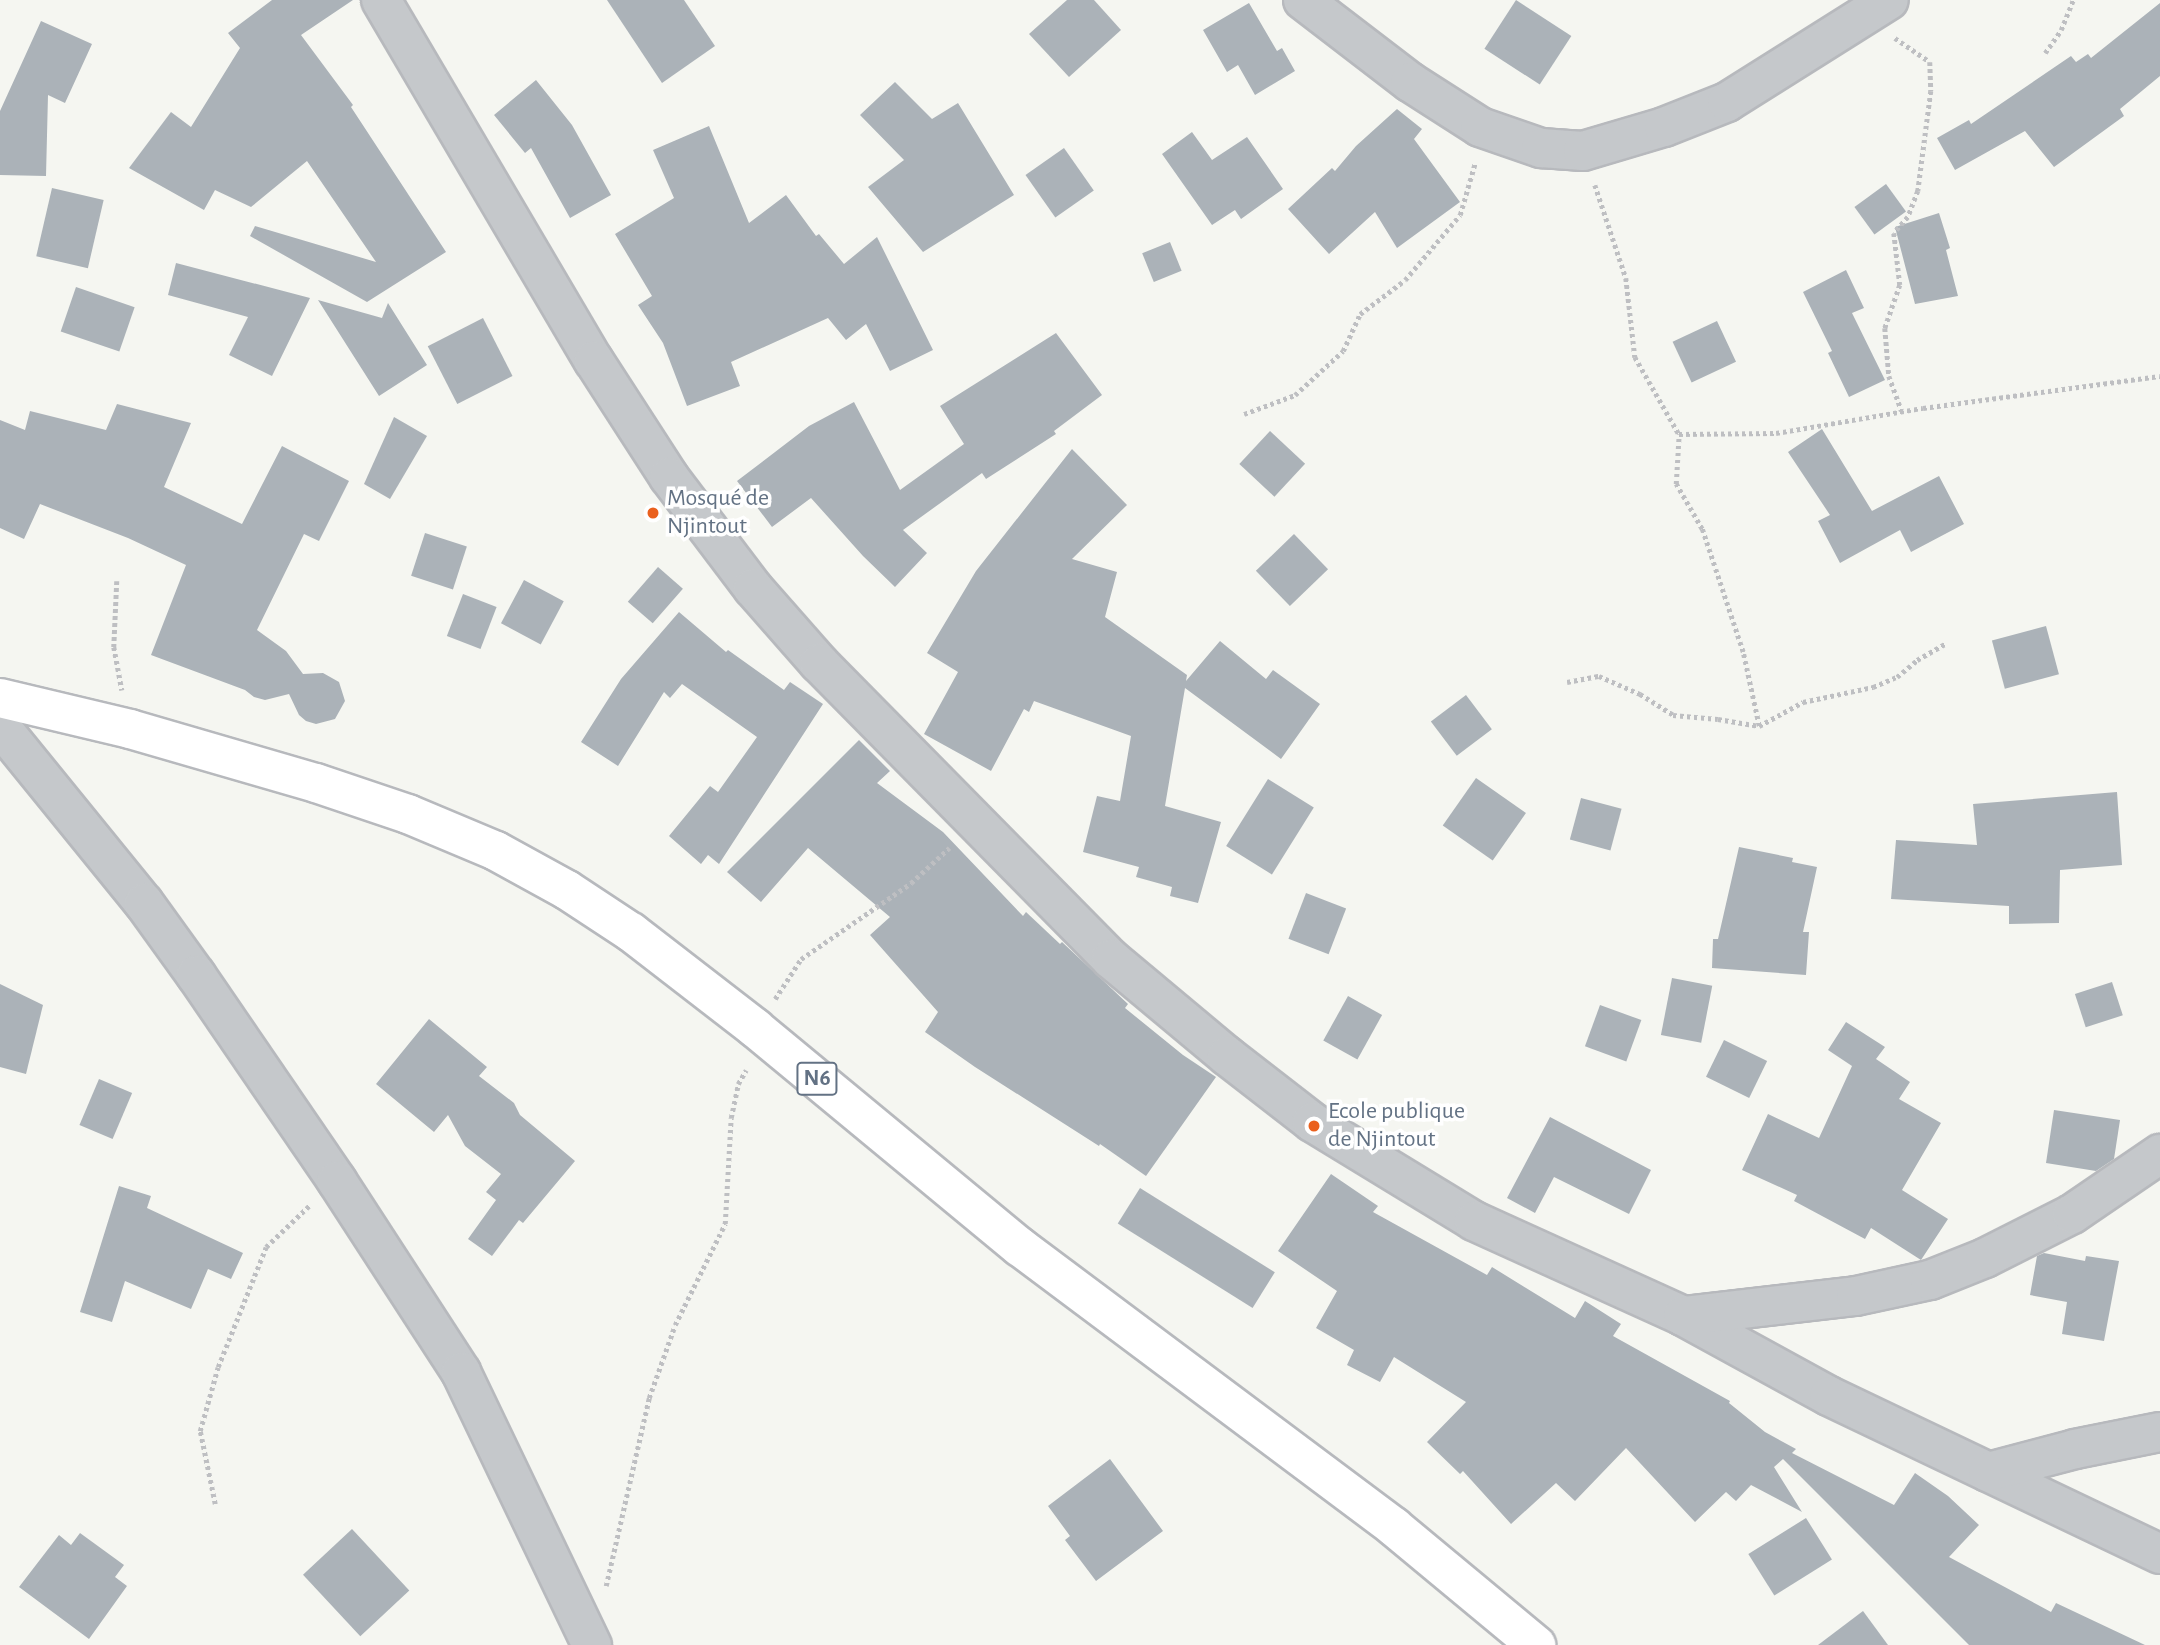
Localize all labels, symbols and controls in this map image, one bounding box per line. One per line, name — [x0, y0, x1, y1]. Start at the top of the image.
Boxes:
place label: Mosqué de Njintout — [667, 485, 769, 541]
marker: Mosqué de Njintout — [645, 505, 661, 521]
road number: N6 — [796, 1060, 838, 1098]
place label: Ecole publique de Njintout — [1328, 1098, 1465, 1154]
marker: Ecole publique de Njintout — [1306, 1118, 1322, 1134]

